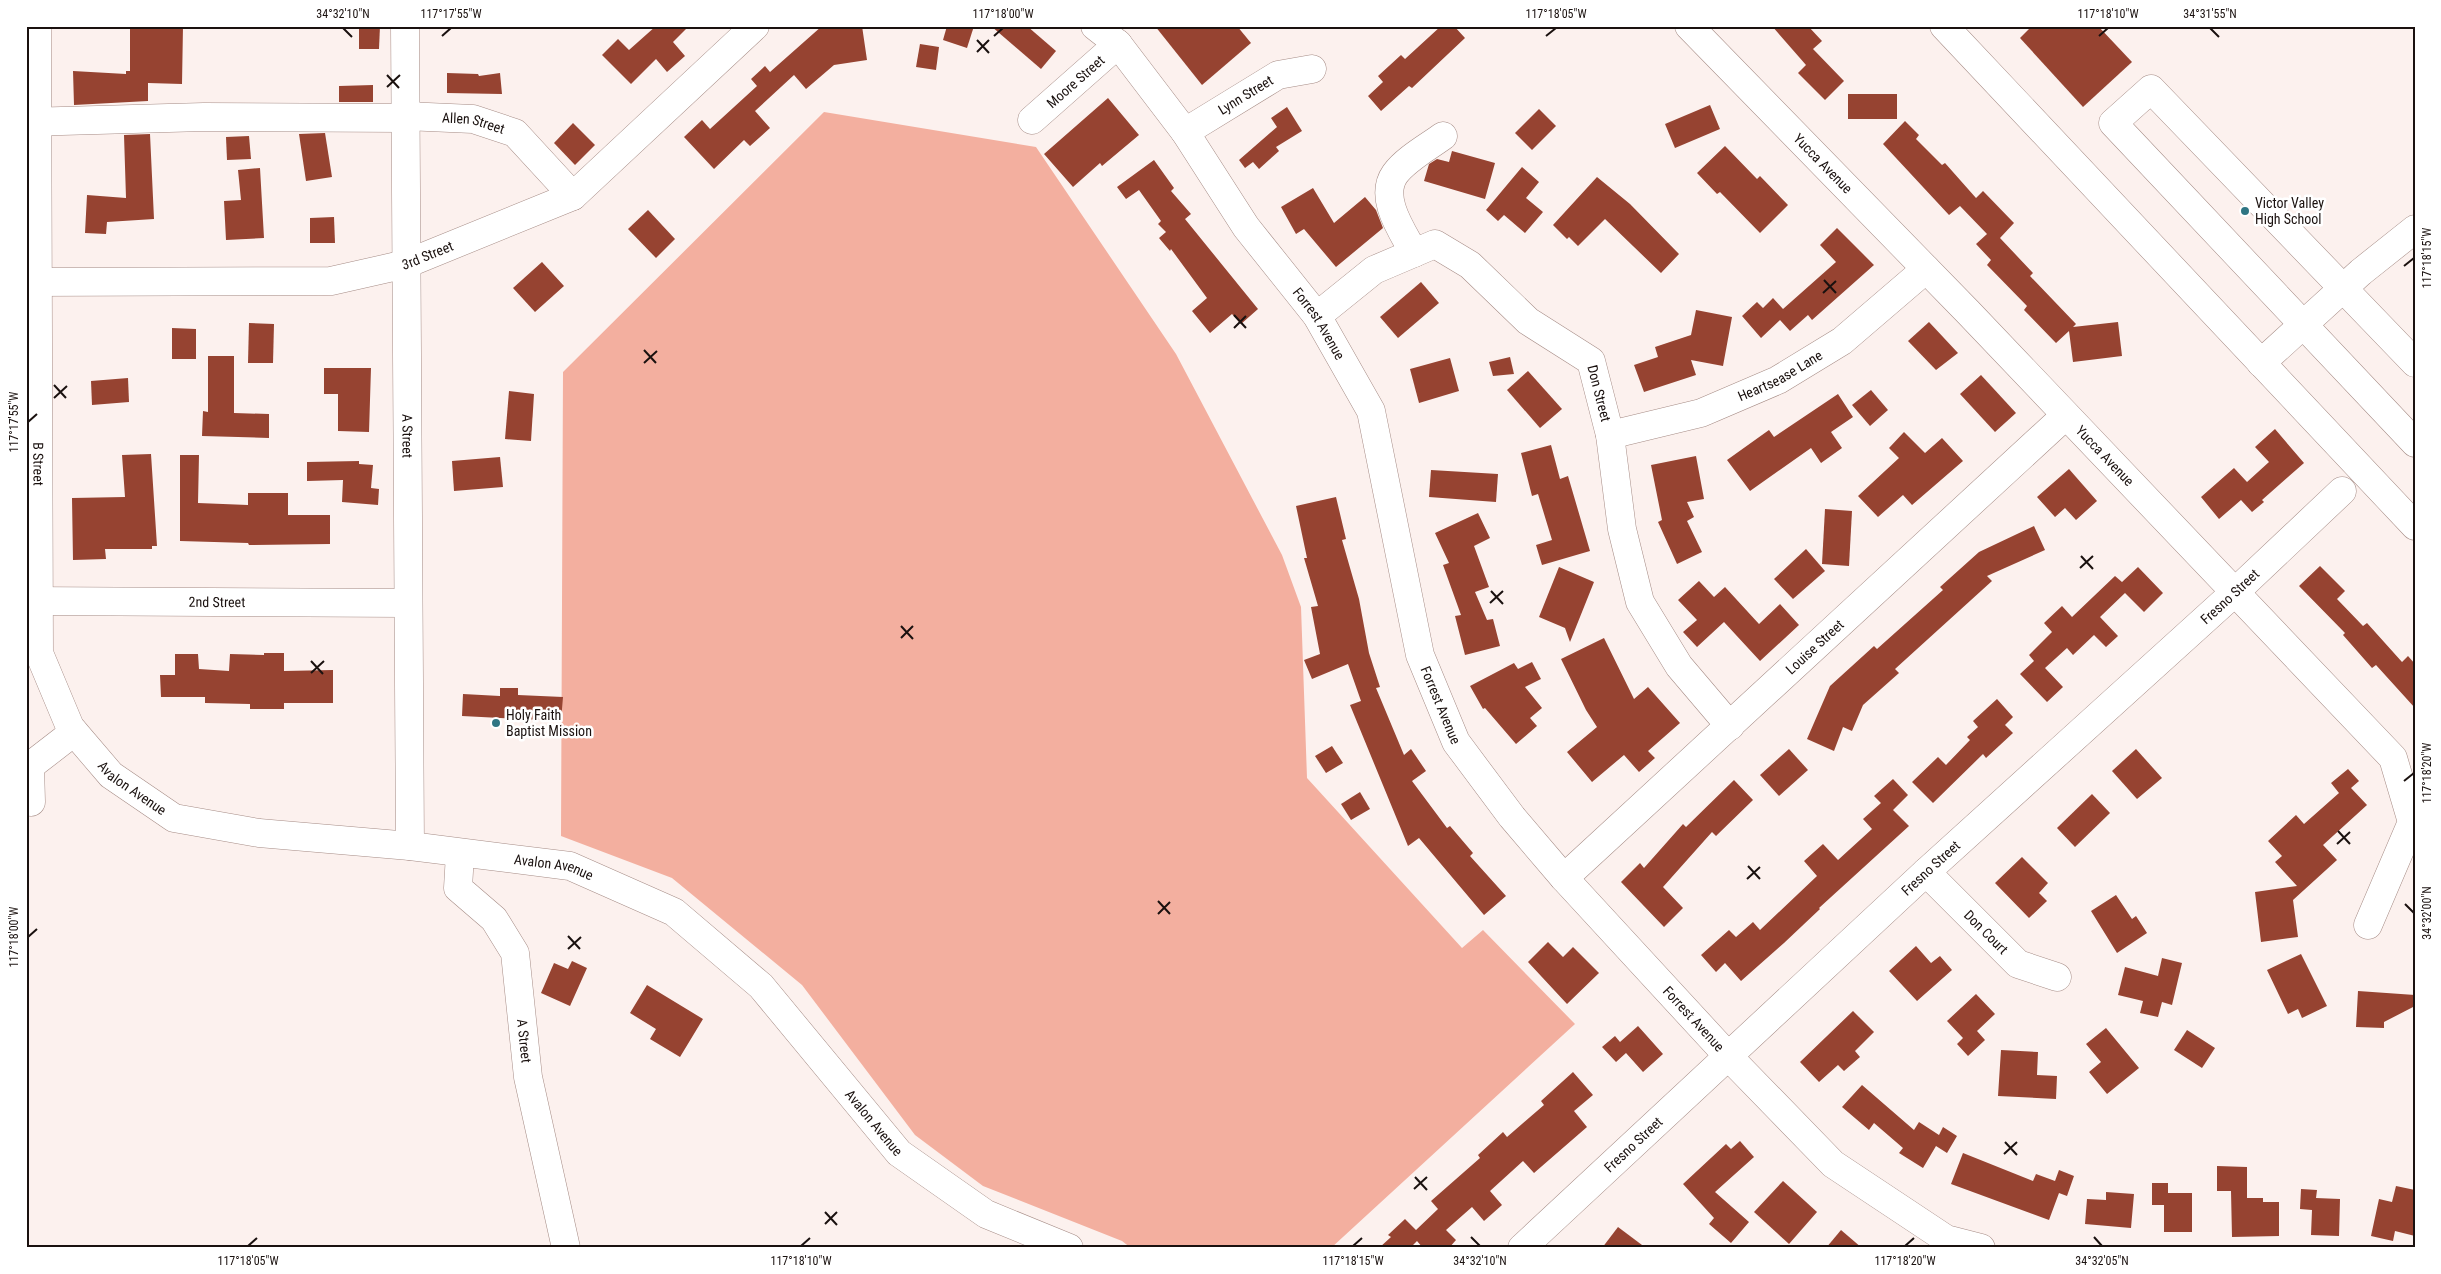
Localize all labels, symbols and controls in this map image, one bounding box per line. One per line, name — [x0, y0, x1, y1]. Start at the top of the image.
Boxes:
text: 34°32'10"N — [316, 7, 370, 21]
text: 117°17'55"W — [420, 7, 482, 21]
text: 117°18'00"W — [972, 7, 1034, 21]
text: 117°18'05"W — [1525, 7, 1587, 21]
text: 117°18'10"W — [2077, 7, 2139, 21]
text: 34°31'55"N — [2183, 7, 2237, 21]
street label: Moore Street — [1043, 52, 1108, 111]
street label: Lynn Street — [1215, 72, 1276, 118]
street label: Allen Street — [442, 110, 507, 137]
street label: Yucca Avenue — [1790, 130, 1856, 197]
place label: Victor Valley High School — [2255, 195, 2324, 227]
marker: Victor Valley High School — [2239, 205, 2251, 217]
text: 117°18'15"W — [2420, 227, 2434, 289]
street label: 3rd Street — [400, 238, 455, 273]
street label: Forrest Avenue — [1290, 285, 1348, 363]
street label: Heartsease Lane — [1735, 347, 1825, 404]
street label: Don Street — [1584, 363, 1614, 423]
text: 117°17'55"W — [7, 391, 21, 453]
street label: A Street — [399, 414, 416, 458]
street label: Yucca Avenue — [2073, 422, 2138, 489]
street label: B Street — [30, 442, 46, 486]
street label: Fresno Street — [2197, 566, 2262, 627]
street label: 2nd Street — [189, 594, 245, 610]
street label: Louise Street — [1783, 616, 1847, 677]
street label: Forrest Avenue — [1418, 664, 1464, 747]
place label: Holy Faith Baptist Mission — [506, 707, 592, 739]
marker: Holy Faith Baptist Mission — [490, 717, 502, 729]
text: 117°18'20"W — [2420, 742, 2434, 804]
street label: Avalon Avenue — [95, 758, 170, 819]
street label: Fresno Street — [1898, 837, 1963, 899]
street label: Avalon Avenue — [513, 851, 596, 883]
text: 34°32'00"N — [2420, 886, 2434, 940]
text: 117°18'00"W — [7, 906, 21, 968]
street label: Don Court — [1961, 907, 2011, 957]
street label: Forrest Avenue — [1660, 983, 1728, 1055]
street label: A Street — [514, 1018, 534, 1064]
street label: Avalon Avenue — [842, 1086, 906, 1159]
street label: Fresno Street — [1601, 1114, 1666, 1175]
text: 117°18'05"W — [217, 1254, 279, 1268]
text: 117°18'10"W — [770, 1254, 832, 1268]
text: 117°18'15"W — [1322, 1254, 1384, 1268]
text: 34°32'10"N — [1453, 1254, 1507, 1268]
text: 117°18'20"W — [1874, 1254, 1936, 1268]
text: 34°32'05"N — [2075, 1254, 2129, 1268]

